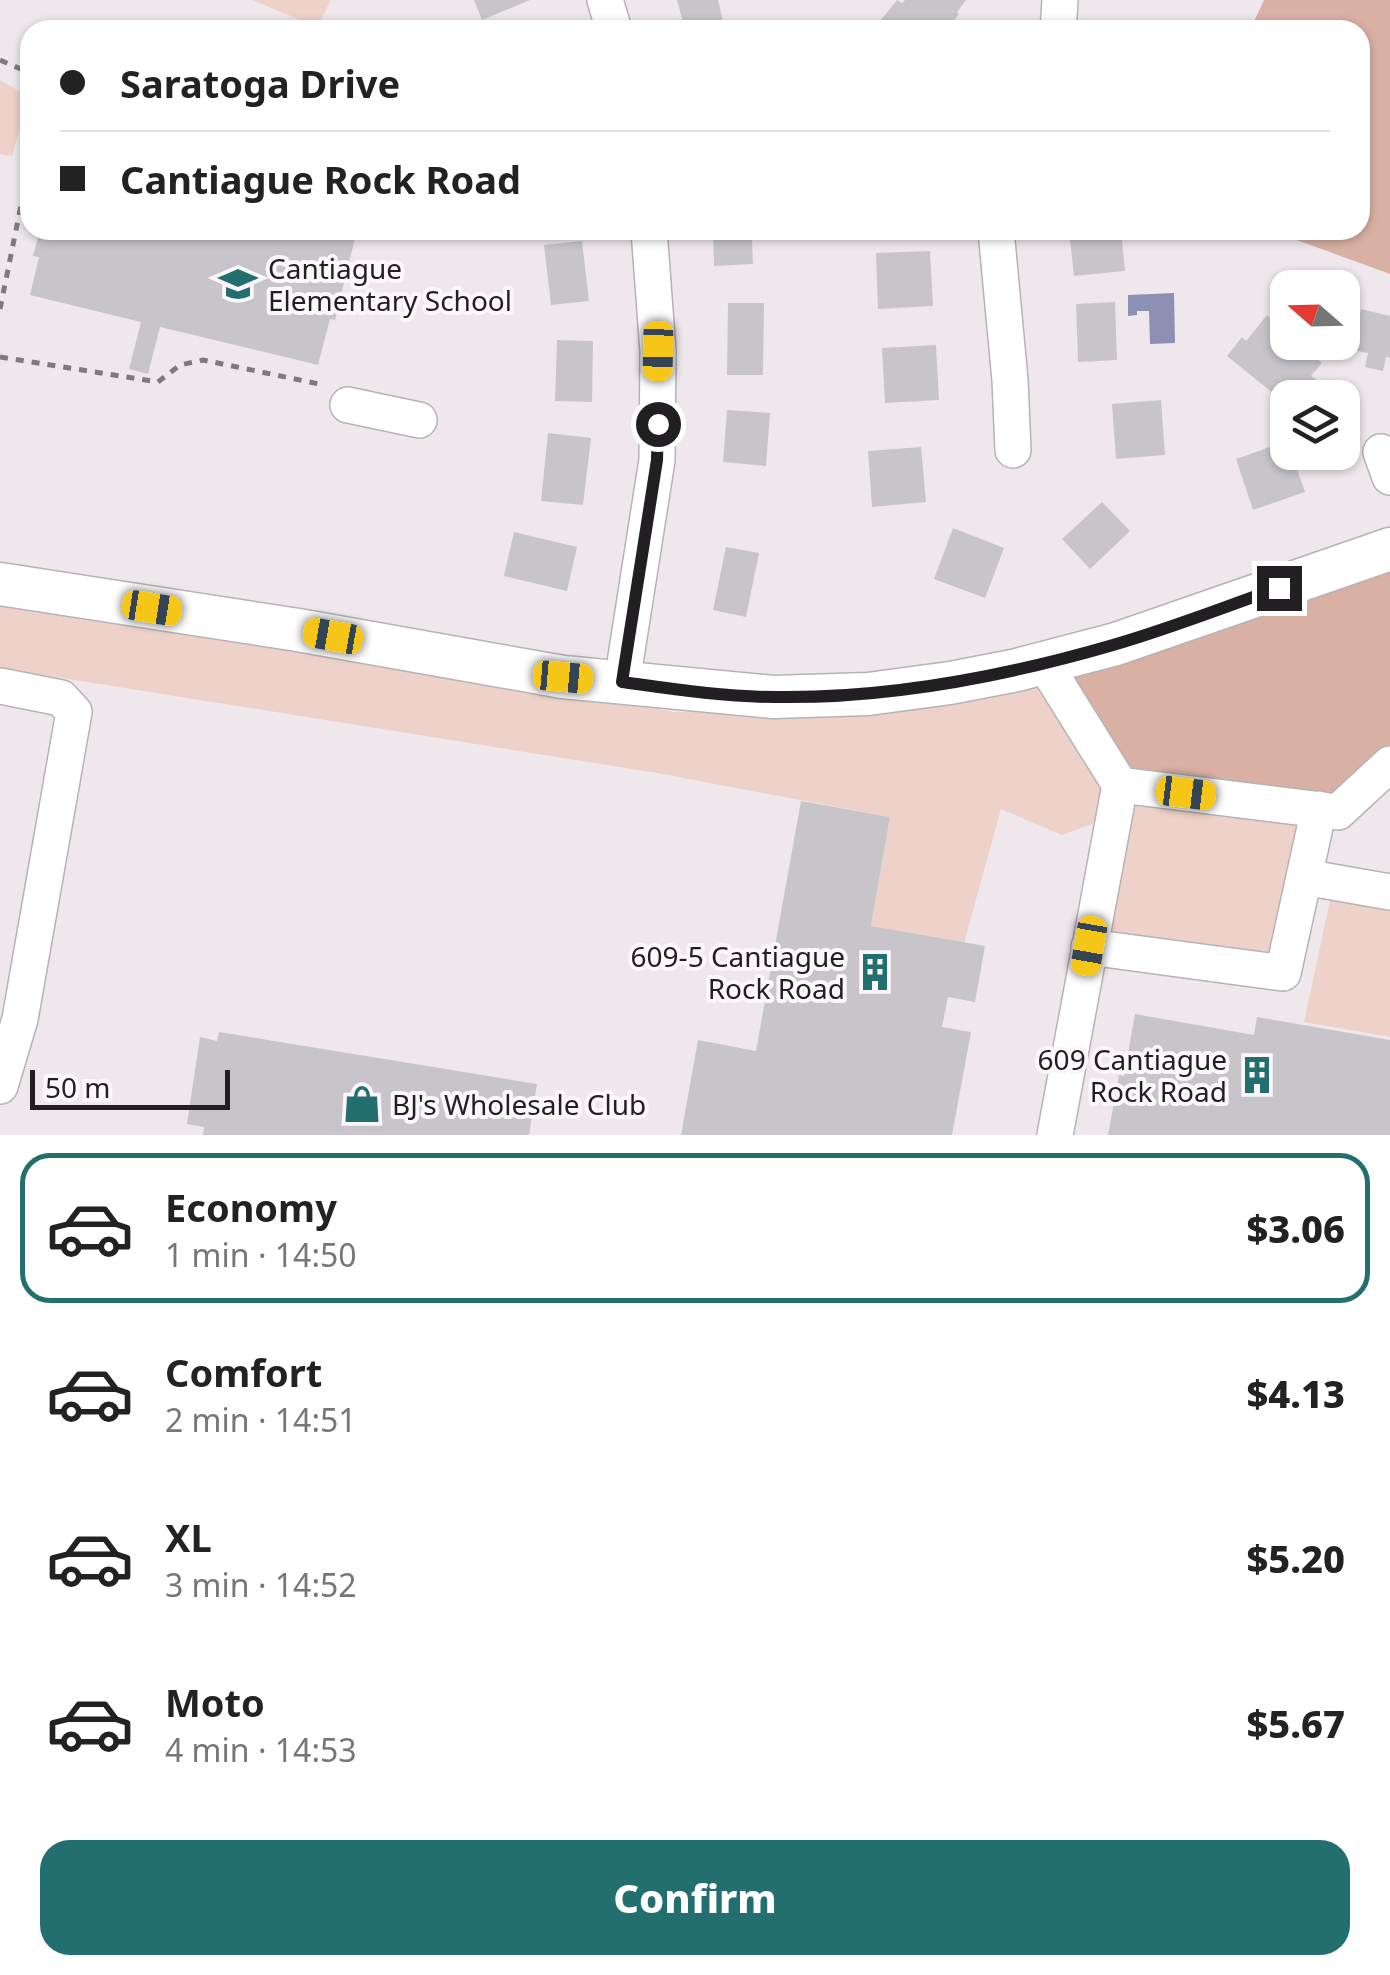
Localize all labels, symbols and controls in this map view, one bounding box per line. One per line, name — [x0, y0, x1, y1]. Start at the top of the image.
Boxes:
text: Saratoga Drive — [120, 57, 400, 109]
text: Cantiague Rock Road — [120, 153, 521, 205]
place label: Cantiague Elementary School — [268, 249, 512, 319]
school or university icon: Cantiague Elementary School — [217, 263, 259, 305]
north arrow — [1270, 270, 1360, 360]
map controls — [1270, 270, 1360, 470]
car — [642, 321, 674, 381]
button: layers — [1270, 380, 1360, 470]
route start — [636, 402, 681, 447]
route end — [1257, 566, 1302, 611]
car — [120, 588, 184, 628]
car — [301, 616, 365, 656]
car — [532, 659, 594, 695]
car — [1154, 774, 1218, 812]
car — [1069, 914, 1109, 978]
place label: 609-5 Cantiague Rock Road — [631, 937, 845, 1007]
building icon: 609-5 Cantiague Rock Road — [854, 951, 896, 993]
place label: 609 Cantiague Rock Road — [1038, 1040, 1227, 1110]
building icon: 609 Cantiague Rock Road — [1236, 1054, 1278, 1096]
scale bar — [30, 1065, 230, 1110]
text: 50 m — [45, 1068, 111, 1106]
shop icon: BJ's Wholesale Club — [341, 1083, 383, 1125]
place label: BJ's Wholesale Club — [392, 1085, 646, 1123]
text: Economy — [165, 1181, 337, 1233]
icon: car — [45, 1183, 135, 1273]
text: $3.06 — [1246, 1202, 1345, 1254]
text: 1 min · 14:50 — [165, 1233, 357, 1276]
text: Comfort — [165, 1346, 322, 1398]
icon: car — [45, 1348, 135, 1438]
text: $4.13 — [1246, 1367, 1345, 1419]
text: 2 min · 14:51 — [165, 1398, 357, 1441]
text: XL — [165, 1511, 212, 1563]
icon: car — [45, 1513, 135, 1603]
text: $5.20 — [1246, 1532, 1345, 1584]
text: 3 min · 14:52 — [165, 1563, 357, 1606]
text: Moto — [165, 1676, 265, 1728]
icon: car — [45, 1678, 135, 1768]
text: $5.67 — [1246, 1697, 1345, 1749]
text: 4 min · 14:53 — [165, 1728, 357, 1771]
button: Confirm — [40, 1840, 1350, 1955]

